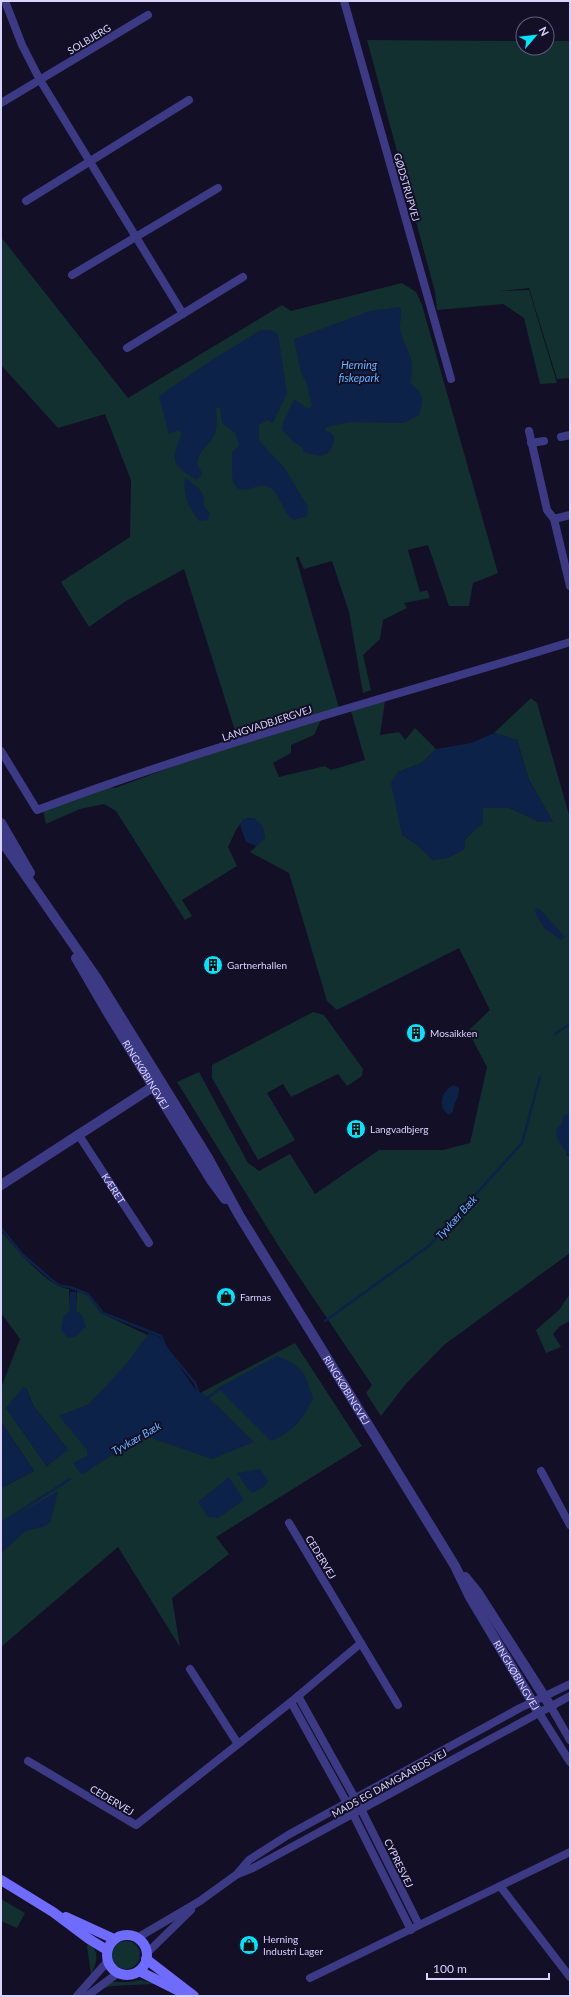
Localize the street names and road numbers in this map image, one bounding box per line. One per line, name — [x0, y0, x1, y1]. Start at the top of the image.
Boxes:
street label: SOLBJERG — [65, 21, 113, 57]
street label: GØDSTRUPVEJ — [392, 151, 422, 223]
street label: LANGVADBJERGVEJ — [221, 703, 313, 743]
street label: RINGKØBINGVEJ — [120, 1038, 172, 1111]
street label: KÆRET — [99, 1171, 128, 1206]
street label: RINGKØBINGVEJ — [321, 1353, 373, 1427]
street label: CEDERVEJ — [303, 1533, 339, 1581]
street label: RINGKØBINGVEJ — [491, 1638, 542, 1712]
street label: MADS EG DAMGAARDS VEJ — [329, 1746, 449, 1820]
street label: CEDERVEJ — [88, 1782, 136, 1818]
street label: CYPRESVEJ — [382, 1837, 416, 1889]

